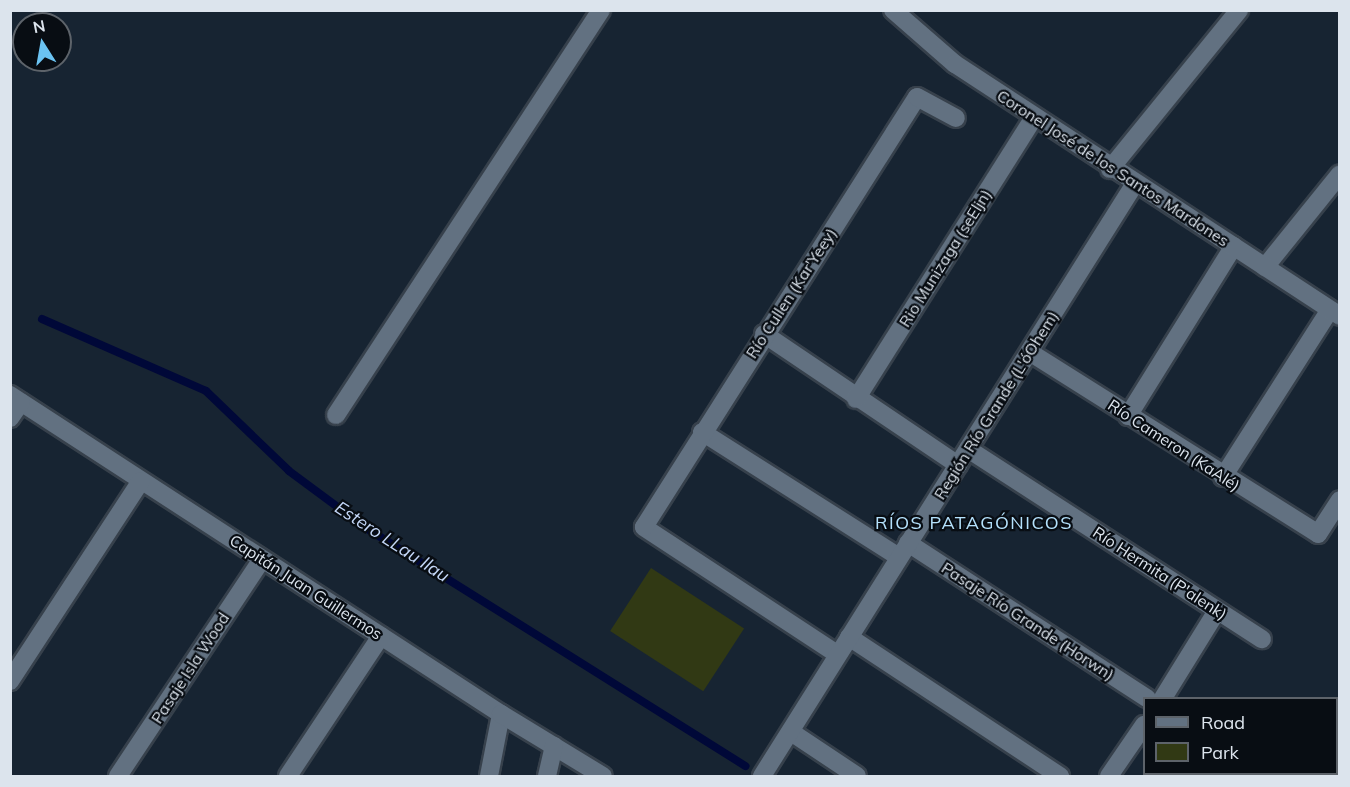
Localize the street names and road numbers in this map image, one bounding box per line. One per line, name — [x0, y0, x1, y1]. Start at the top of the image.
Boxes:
street label: Coronel José de los Santos Mardones — [993, 86, 1233, 250]
street label: Rio Munizaga (seEljn) — [895, 186, 995, 330]
street label: Río Cullen (Kar'Yeey) — [742, 224, 840, 362]
street label: Región Río Grande (L'óOhem) — [930, 307, 1062, 503]
street label: Río Cameron (KaAlé) — [1104, 395, 1244, 495]
street label: Río Hermita (P'alenk) — [1089, 522, 1231, 624]
street label: Capitán Juan Guillermos — [226, 530, 386, 644]
street label: Pasaje Río Grande (Horwn) — [938, 558, 1118, 684]
street label: Pasaje Isla Wood — [147, 609, 233, 727]

